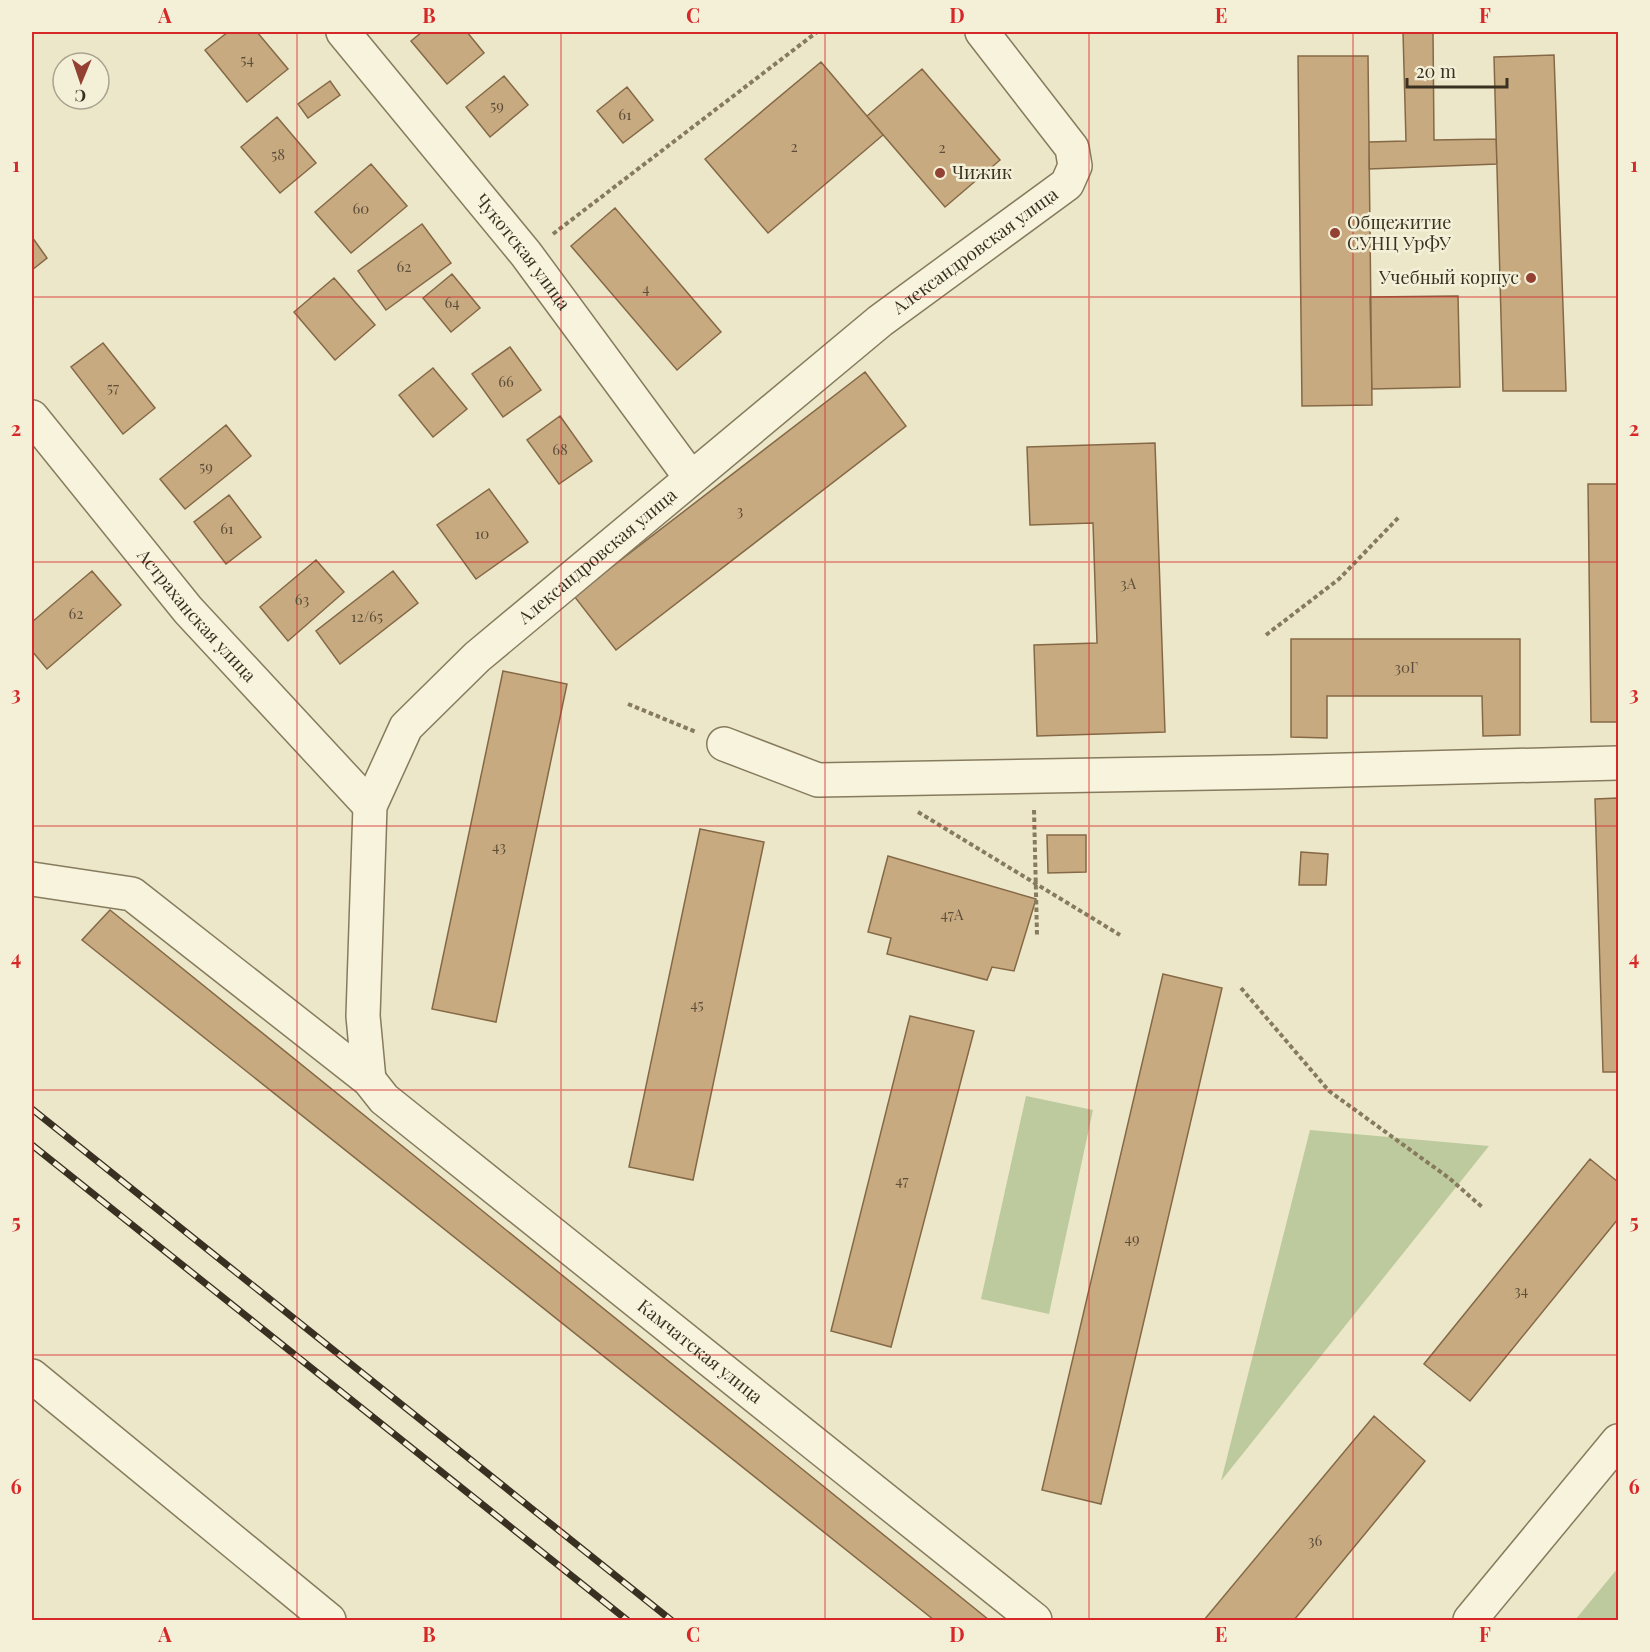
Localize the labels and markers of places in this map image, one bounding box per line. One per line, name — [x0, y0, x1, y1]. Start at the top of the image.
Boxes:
place label: Чижик — [952, 160, 1012, 184]
marker: Чижик — [933, 166, 947, 180]
place label: Общежитие СУНЦ УрФУ — [1347, 210, 1451, 255]
marker: Общежитие СУНЦ УрФУ — [1328, 226, 1342, 240]
place label: Учебный корпус — [1378, 265, 1519, 289]
marker: Учебный корпус — [1524, 271, 1538, 285]

